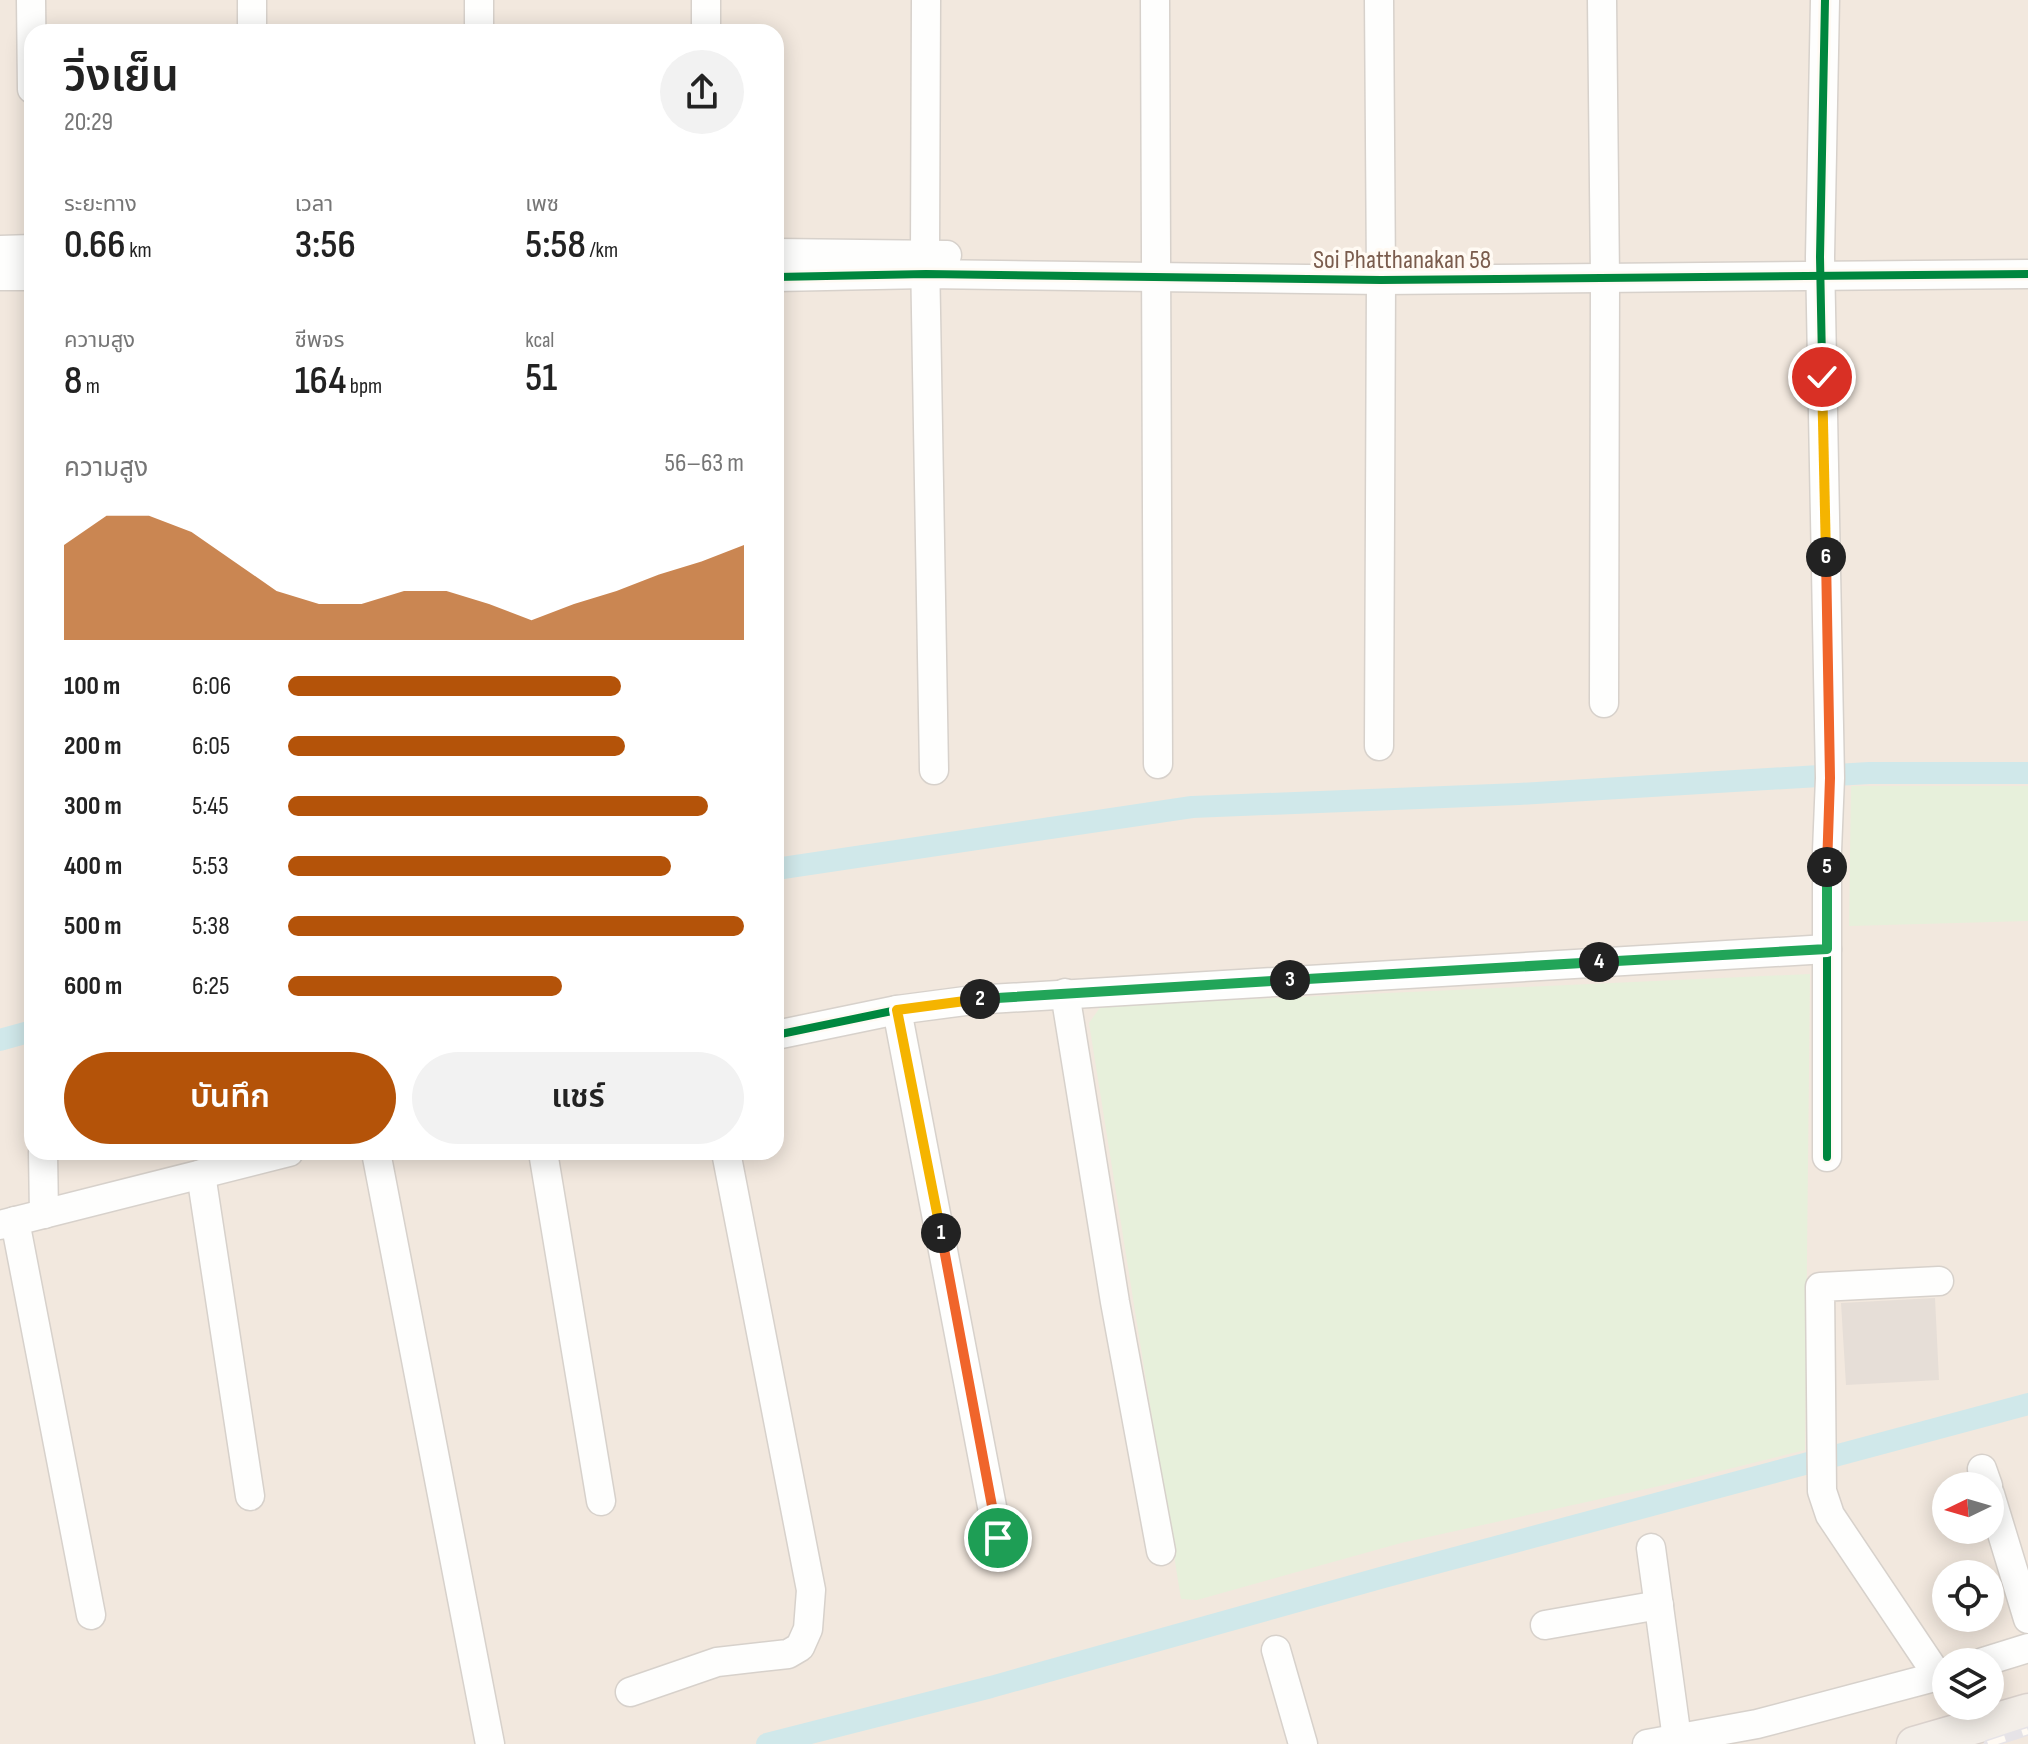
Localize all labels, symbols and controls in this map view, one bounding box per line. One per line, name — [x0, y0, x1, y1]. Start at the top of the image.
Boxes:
text: วิ่งเย็น — [64, 50, 179, 103]
button: share — [660, 50, 744, 134]
text: 20:29 — [64, 107, 113, 138]
text: ระยะทาง — [64, 191, 137, 218]
text: เวลา — [295, 191, 333, 218]
text: เพซ — [525, 191, 559, 218]
text: 0.66 — [64, 221, 126, 269]
text: 3:56 — [295, 221, 356, 269]
text: 5:58 — [525, 221, 586, 269]
text: km — [126, 237, 152, 264]
text: /km — [586, 237, 618, 264]
street label: Soi Phatthanakan 58 — [1313, 245, 1491, 276]
text: ความสูง — [64, 327, 135, 354]
text: ชีพจร — [295, 327, 345, 354]
text: kcal — [525, 327, 554, 354]
pin — [1788, 343, 1856, 411]
text: 51 — [525, 354, 557, 402]
icon: check — [1800, 355, 1844, 399]
text: 8 — [64, 357, 82, 405]
text: 164 — [295, 357, 346, 405]
text: m — [82, 373, 100, 400]
text: bpm — [346, 373, 382, 400]
text: 56–63 m — [665, 448, 744, 479]
text: ความสูง — [64, 453, 148, 484]
pin: 6 — [1806, 537, 1846, 577]
text: 6 — [1821, 543, 1831, 570]
text: 100 m — [64, 671, 120, 702]
text: 6:06 — [192, 671, 231, 702]
text: 200 m — [64, 731, 121, 762]
text: 6:05 — [192, 731, 230, 762]
text: 300 m — [64, 791, 122, 822]
text: 5:45 — [192, 791, 229, 822]
pin: 5 — [1807, 847, 1847, 887]
text: 400 m — [64, 851, 122, 882]
text: 5:53 — [192, 851, 229, 882]
text: 5 — [1822, 853, 1832, 880]
text: 500 m — [64, 911, 121, 942]
text: 5:38 — [192, 911, 230, 942]
pin: 4 — [1579, 942, 1619, 982]
text: 4 — [1594, 948, 1604, 975]
pin: 3 — [1270, 960, 1310, 1000]
text: 3 — [1285, 966, 1295, 993]
text: 600 m — [64, 971, 122, 1002]
text: 6:25 — [192, 971, 229, 1002]
pin: 2 — [960, 979, 1000, 1019]
text: 2 — [975, 985, 985, 1012]
button: บันทึก — [64, 1052, 396, 1144]
button: แชร์ — [412, 1052, 744, 1144]
pin: 1 — [921, 1213, 961, 1253]
text: 1 — [937, 1219, 945, 1246]
north arrow — [1932, 1472, 2004, 1544]
map controls — [1932, 1472, 2004, 1720]
pin — [964, 1504, 1032, 1572]
icon: arrive — [976, 1516, 1020, 1560]
button: locate — [1932, 1560, 2004, 1632]
button: layers — [1932, 1648, 2004, 1720]

